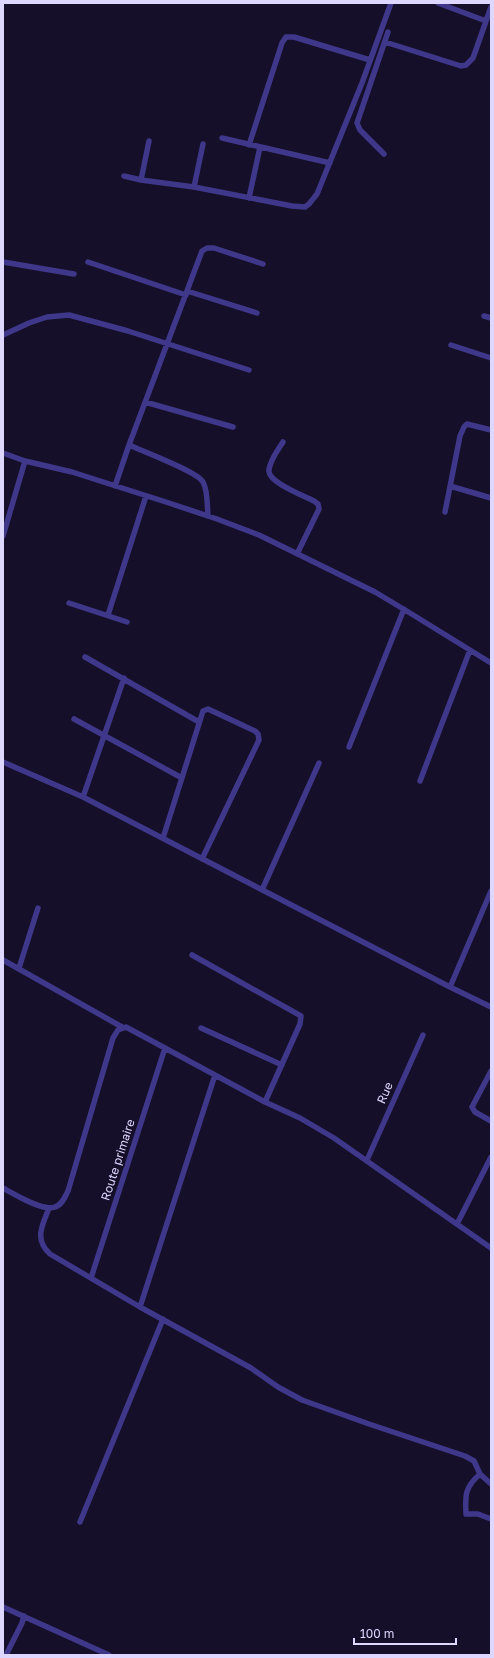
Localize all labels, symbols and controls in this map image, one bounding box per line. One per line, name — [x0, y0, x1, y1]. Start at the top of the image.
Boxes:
street label: Rue — [373, 1080, 396, 1106]
street label: Route primaire — [97, 1117, 138, 1202]
scale bar — [354, 1620, 456, 1646]
text: 100 m — [360, 1626, 394, 1641]

